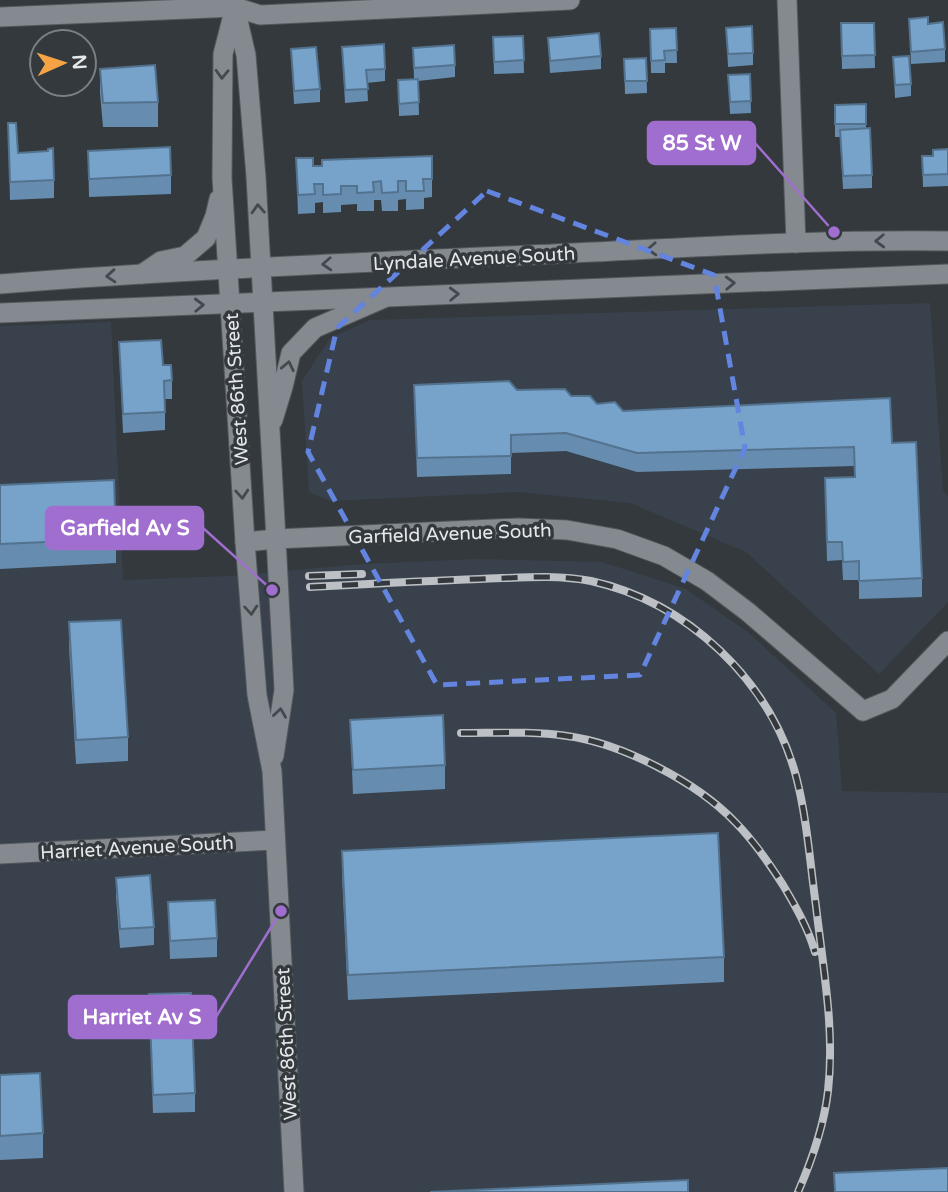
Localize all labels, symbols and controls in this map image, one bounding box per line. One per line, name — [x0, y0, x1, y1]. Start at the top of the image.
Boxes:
north arrow — [28, 28, 98, 98]
text: N — [68, 54, 90, 70]
one-way arrow — [215, 69, 230, 80]
callout: 85 St W — [648, 122, 755, 164]
text: 85 St W — [662, 131, 742, 156]
one-way arrow — [250, 203, 265, 214]
one-way arrow — [874, 233, 885, 248]
one-way arrow — [647, 242, 658, 257]
street label: Lyndale Avenue South — [372, 243, 576, 275]
one-way arrow — [322, 257, 333, 272]
one-way arrow — [105, 269, 116, 284]
one-way arrow — [725, 275, 736, 290]
one-way arrow — [449, 287, 460, 302]
one-way arrow — [194, 297, 205, 312]
street label: West 86th Street — [221, 312, 253, 466]
one-way arrow — [280, 360, 295, 372]
one-way arrow — [235, 489, 250, 500]
callout: Garfield Av S — [46, 507, 203, 549]
text: Garfield Av S — [60, 516, 190, 541]
street label: Garfield Avenue South — [348, 519, 552, 549]
one-way arrow — [243, 605, 258, 616]
one-way arrow — [273, 707, 288, 719]
street label: Harriet Avenue South — [40, 832, 234, 864]
street label: West 86th Street — [272, 967, 302, 1121]
callout: Harriet Av S — [69, 996, 216, 1038]
text: Harriet Av S — [83, 1005, 201, 1030]

